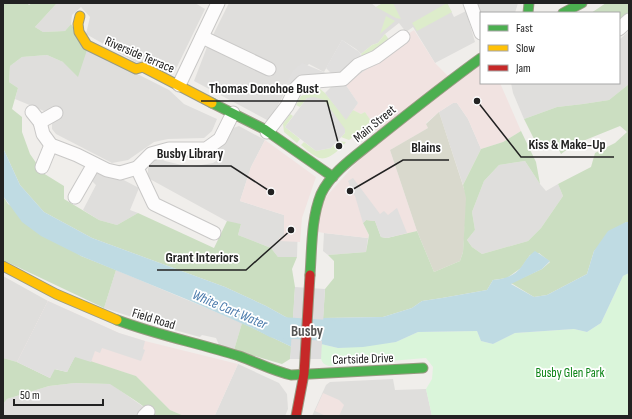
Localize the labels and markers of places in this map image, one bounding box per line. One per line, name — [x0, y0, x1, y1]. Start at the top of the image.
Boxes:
callout: Thomas Donohoe Bust — [201, 75, 327, 101]
callout: Kiss & Make-Up — [521, 131, 614, 157]
callout: Blains — [403, 134, 449, 160]
callout: Busby Library — [149, 140, 231, 166]
callout: Grant Interiors — [157, 244, 246, 270]

